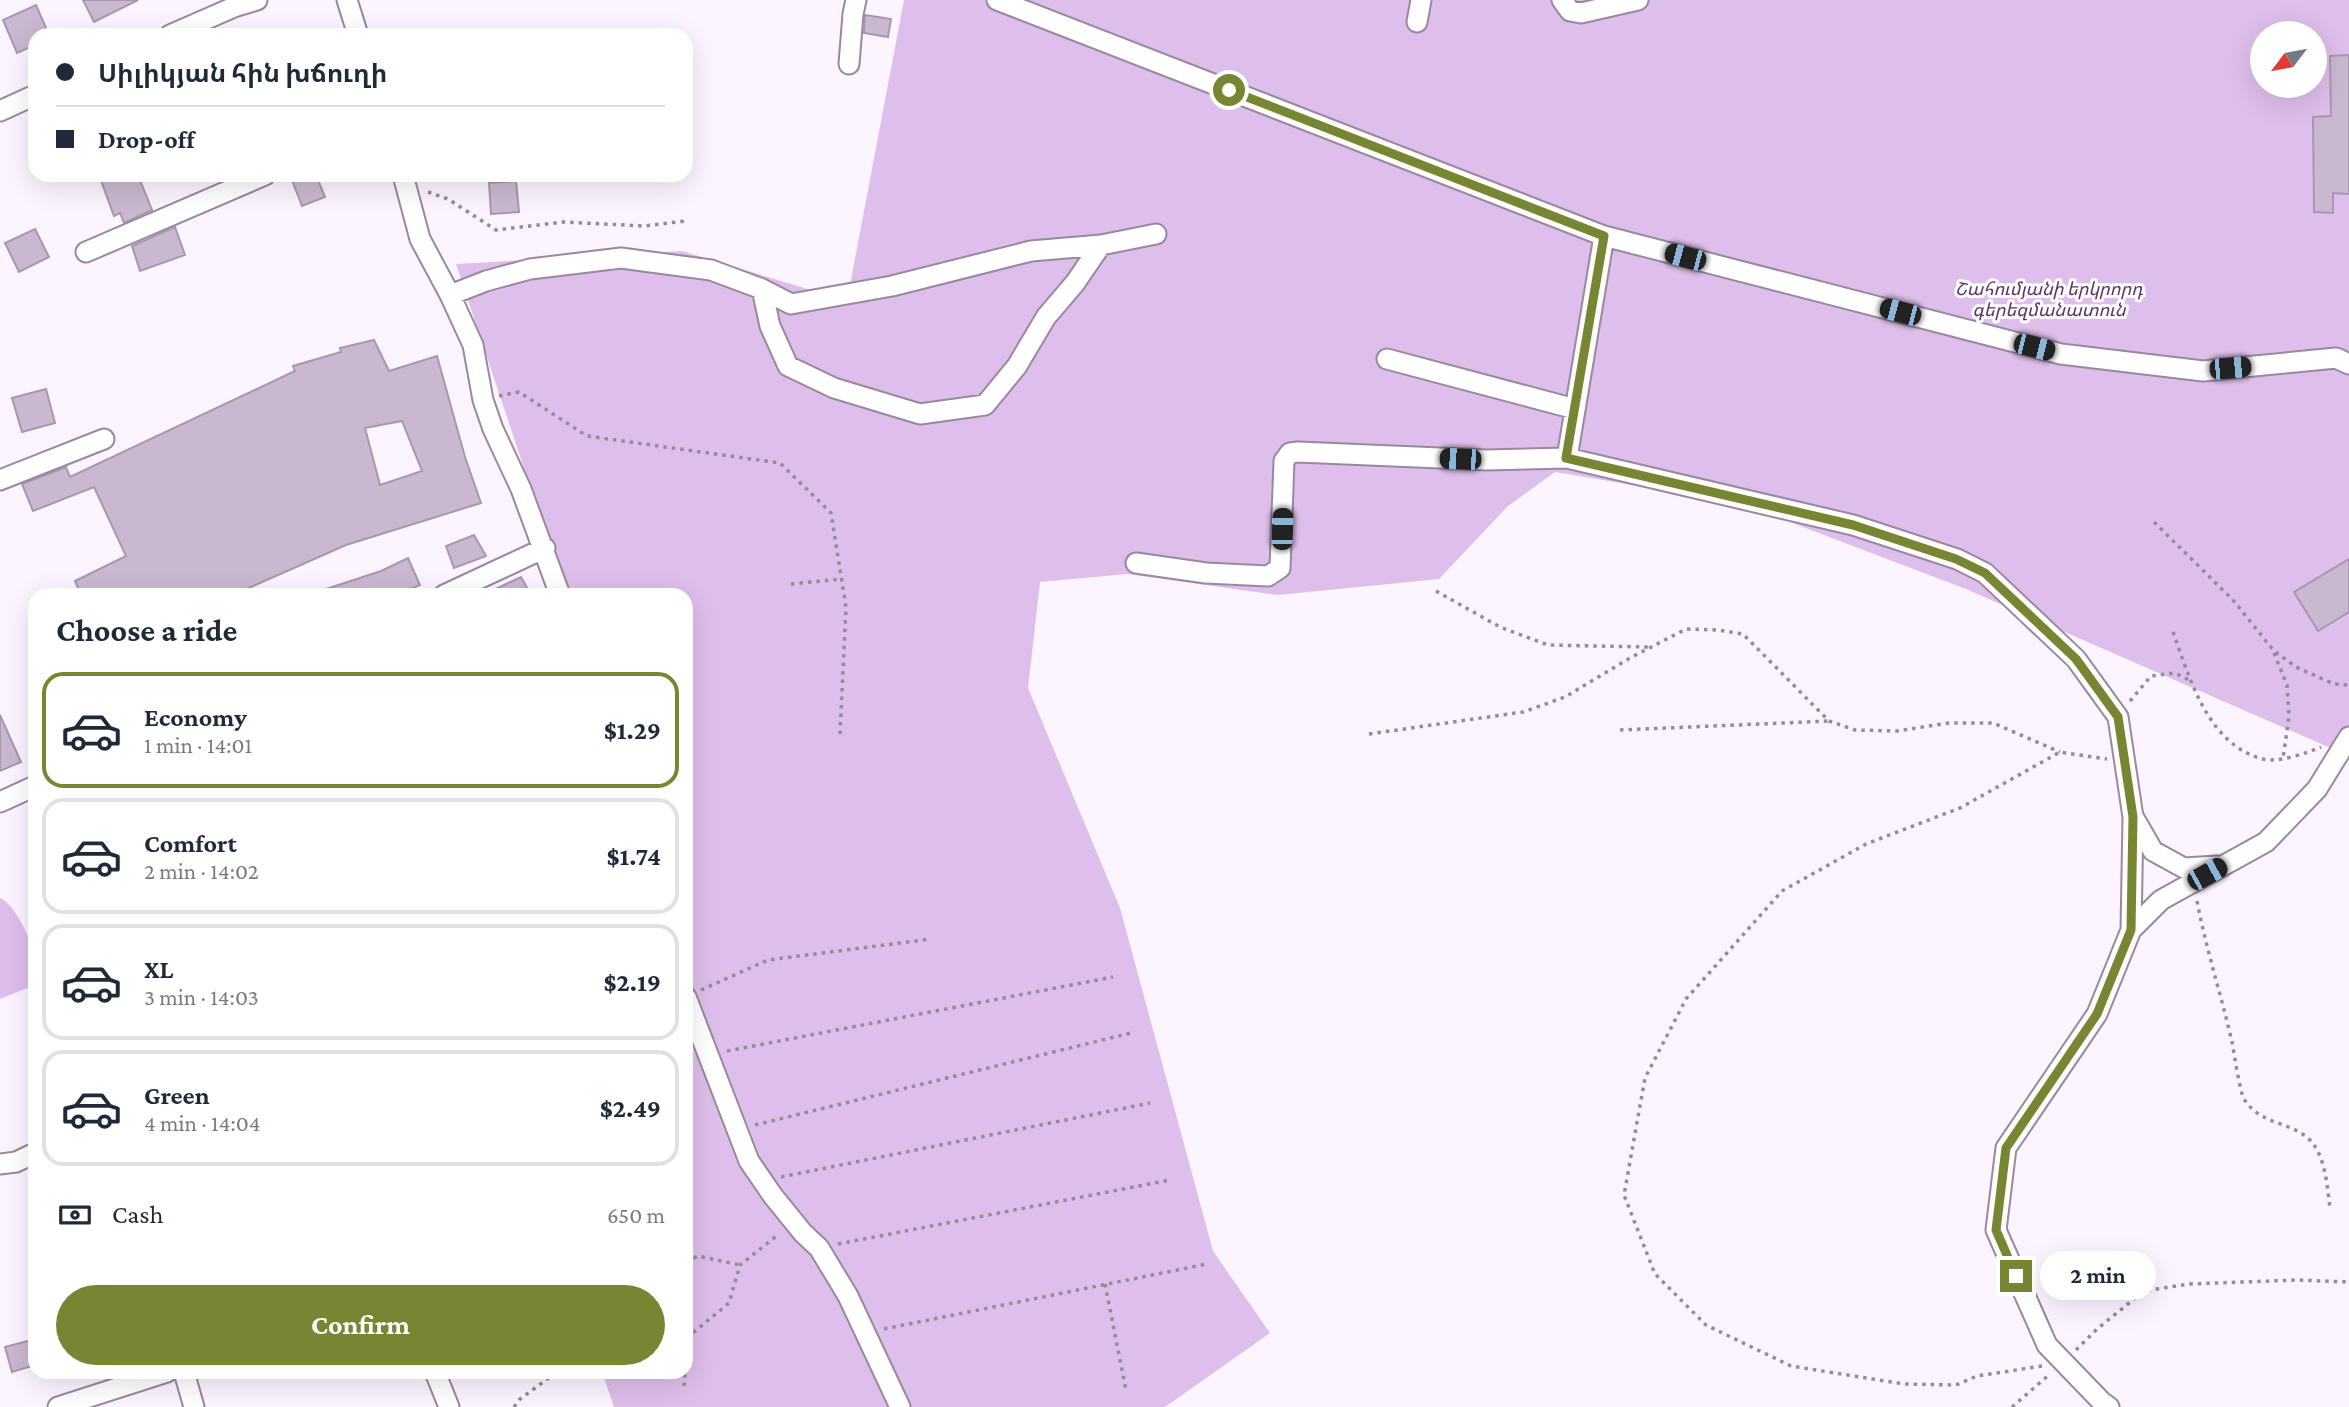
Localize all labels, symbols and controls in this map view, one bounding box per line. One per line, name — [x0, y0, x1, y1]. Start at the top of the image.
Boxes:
north arrow — [2250, 21, 2328, 98]
map controls — [2250, 21, 2327, 98]
text: Սիլիկյան հին խճուղի — [98, 59, 388, 88]
route start — [1213, 74, 1245, 106]
text: Drop-off — [98, 125, 195, 154]
car — [1662, 241, 1709, 273]
park label: Շահումյանի երկրորդ գերեզմանատուն — [1955, 279, 2143, 321]
car — [1877, 296, 1924, 328]
car — [2012, 332, 2057, 362]
car — [2209, 356, 2252, 380]
car — [1439, 448, 1482, 470]
car — [1271, 508, 1294, 550]
text: Choose a ride — [56, 612, 237, 648]
icon: car — [60, 699, 123, 762]
text: Economy — [144, 703, 247, 732]
text: $1.29 — [604, 716, 661, 745]
text: 1 min · 14:01 — [144, 732, 252, 758]
icon: car — [60, 825, 123, 888]
text: Comfort — [144, 829, 237, 858]
text: $1.74 — [606, 842, 661, 871]
car — [2184, 855, 2231, 893]
text: 2 min · 14:02 — [144, 858, 259, 884]
icon: car — [60, 951, 123, 1014]
text: XL — [144, 955, 173, 984]
text: $2.19 — [604, 968, 661, 997]
text: 3 min · 14:03 — [144, 984, 259, 1010]
icon: car — [60, 1077, 123, 1140]
text: Green — [144, 1081, 210, 1110]
text: $2.49 — [600, 1094, 661, 1123]
text: 4 min · 14:04 — [144, 1110, 260, 1136]
icon: cash — [56, 1196, 94, 1234]
text: Cash — [112, 1200, 163, 1229]
text: 650 m — [607, 1202, 665, 1228]
callout: 2 min — [2040, 1252, 2156, 1300]
route end — [2000, 1260, 2032, 1292]
text: 2 min — [2070, 1262, 2126, 1288]
button: Confirm — [56, 1285, 665, 1365]

